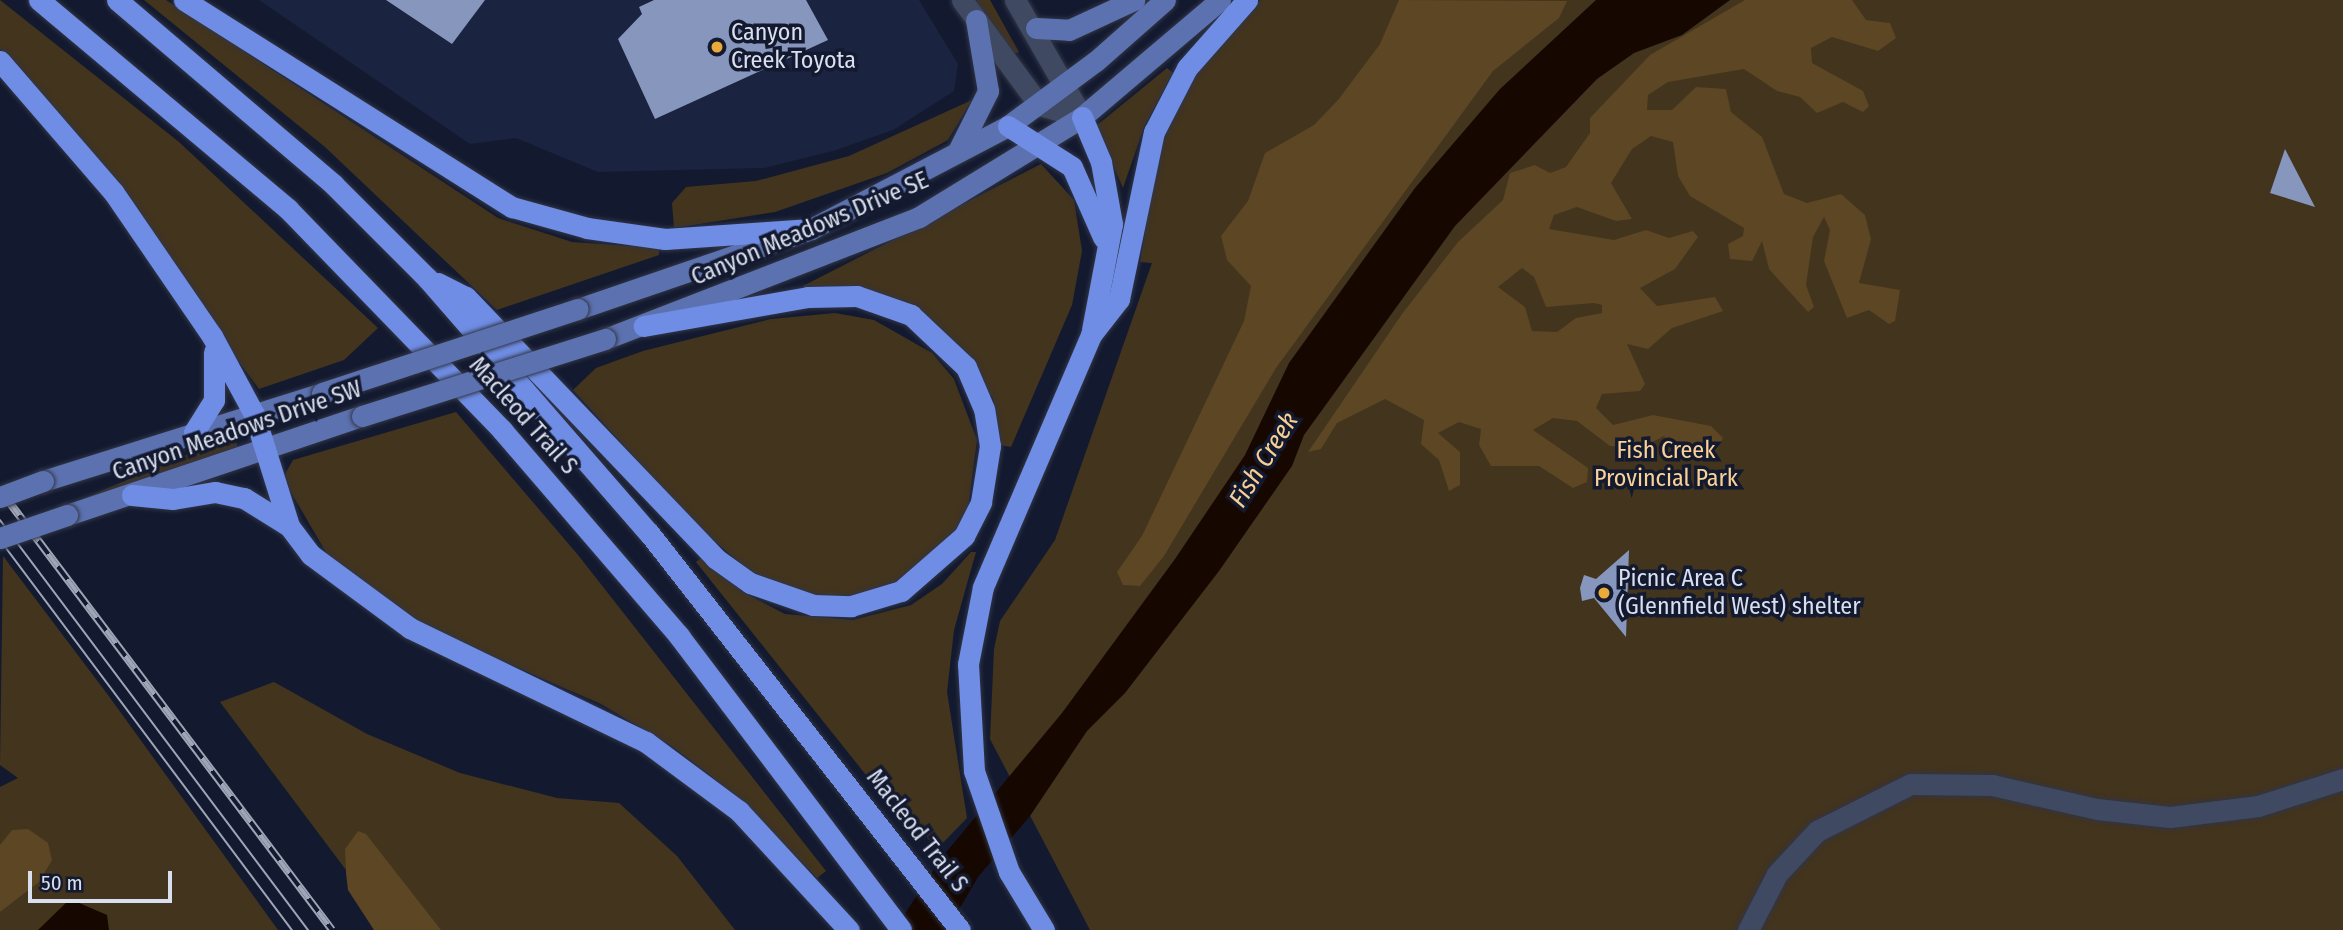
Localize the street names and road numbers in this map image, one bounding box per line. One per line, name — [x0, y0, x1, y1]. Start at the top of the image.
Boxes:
street label: Canyon Meadows Drive SE — [687, 166, 933, 292]
street label: Macleod Trail S — [463, 351, 583, 481]
street label: Canyon Meadows Drive SW — [109, 375, 365, 487]
street label: Macleod Trail S — [860, 764, 974, 898]

